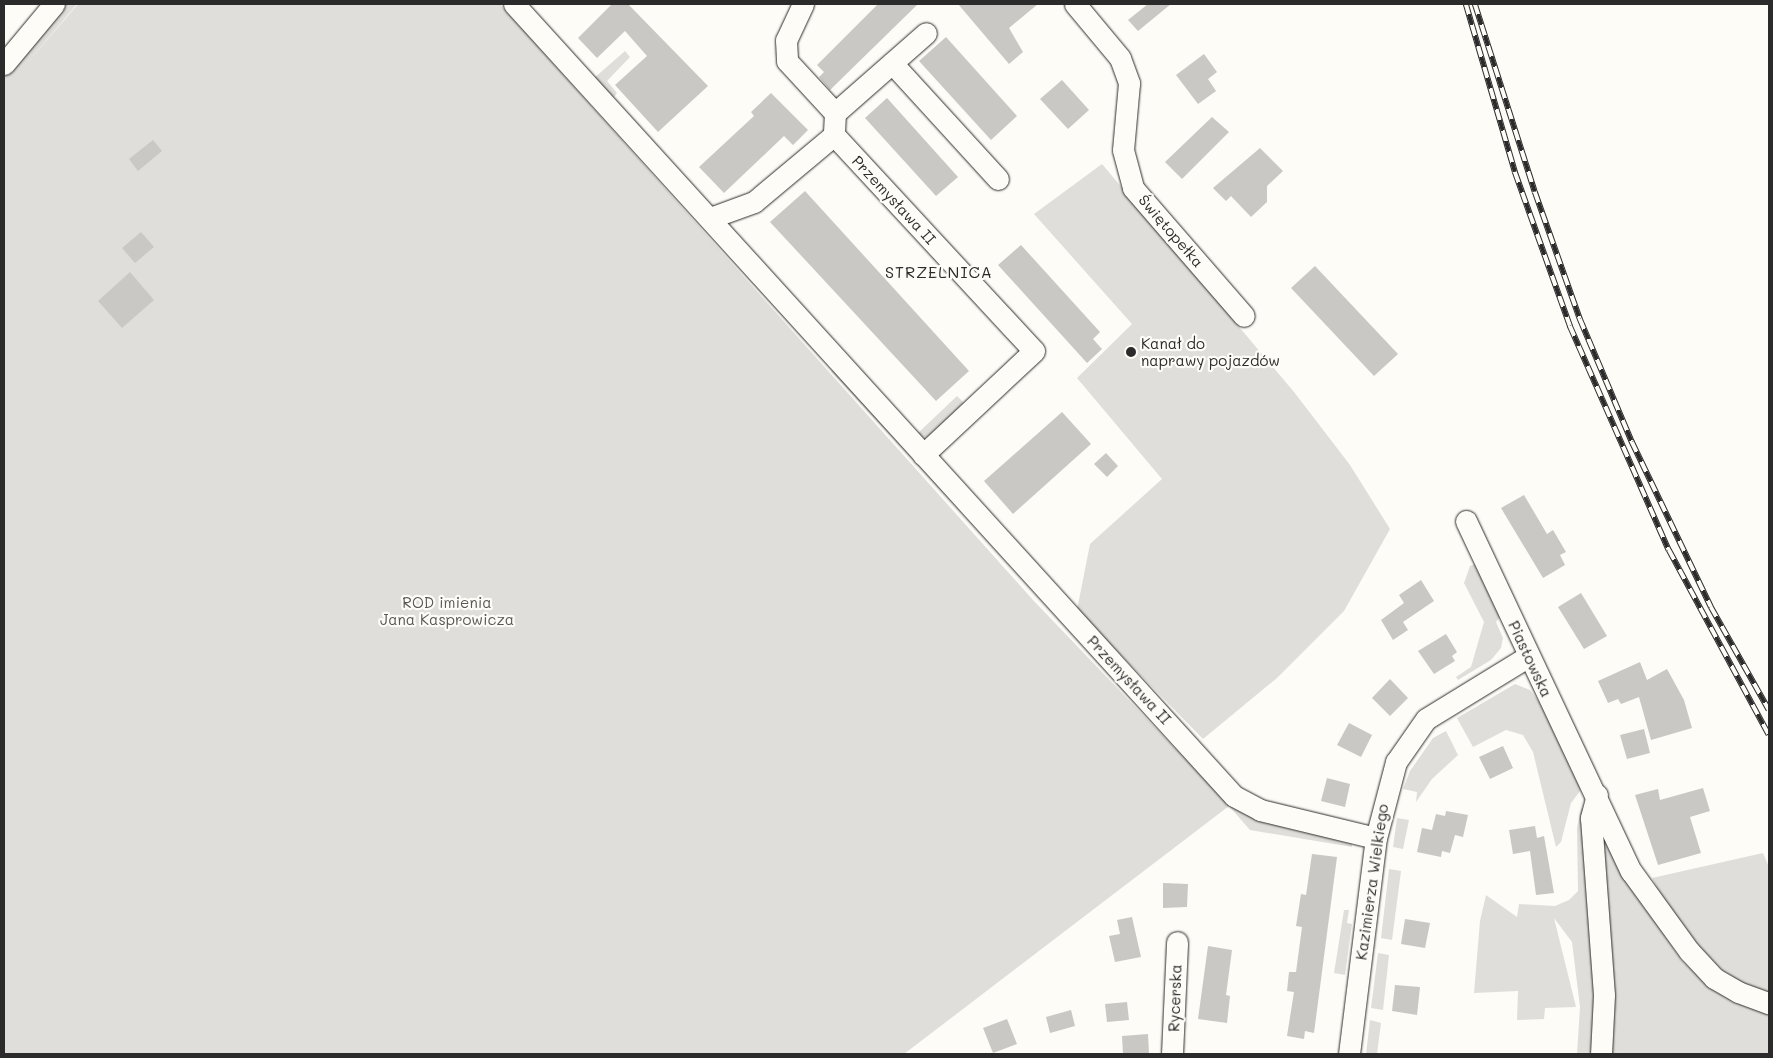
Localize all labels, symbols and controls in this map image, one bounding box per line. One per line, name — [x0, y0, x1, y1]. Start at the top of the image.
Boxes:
street label: Przemysława II — [848, 152, 940, 248]
street label: Świętopełka — [1135, 191, 1207, 271]
district label: STRZELNICA — [884, 262, 994, 282]
place label: Kanał do naprawy pojazdów — [1141, 334, 1280, 369]
marker: Kanał do naprawy pojazdów — [1125, 346, 1137, 358]
park label: ROD imienia Jana Kasprowicza — [380, 593, 514, 628]
street label: Piastowska — [1504, 618, 1556, 700]
street label: Przemysława II — [1083, 632, 1175, 728]
street label: Kazimierza Wielkiego — [1352, 803, 1392, 961]
street label: Rycerska — [1165, 964, 1185, 1032]

